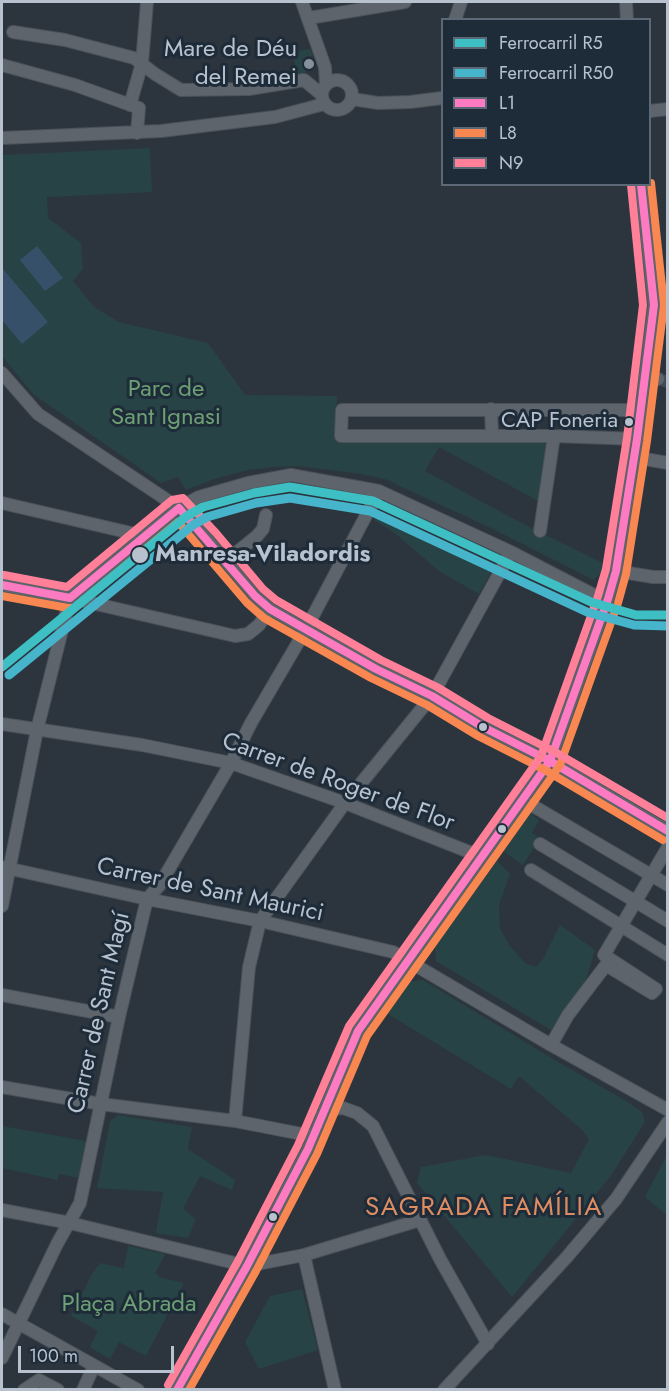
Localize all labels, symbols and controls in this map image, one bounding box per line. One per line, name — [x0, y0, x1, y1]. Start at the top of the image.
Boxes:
legend — [441, 18, 651, 186]
text: Ferrocarril R5 — [499, 30, 603, 56]
place label: Mare de Déu del Remei — [164, 36, 297, 92]
marker: Mare de Déu del Remei — [302, 57, 316, 71]
text: Ferrocarril R50 — [499, 60, 614, 86]
text: L1 — [499, 90, 515, 116]
text: L8 — [499, 120, 517, 146]
text: N9 — [499, 150, 523, 176]
park label: Parc de Sant Ignasi — [111, 376, 221, 432]
place label: CAP Foneria — [501, 409, 618, 435]
marker: CAP Foneria — [623, 416, 635, 428]
place label: Manresa-Viladordis — [155, 541, 370, 569]
marker: Manresa-Viladordis — [130, 545, 150, 565]
unlabelled marker — [477, 721, 489, 733]
street label: Carrer de Roger de Flor — [218, 728, 458, 838]
unlabelled marker — [496, 823, 508, 835]
street label: Carrer de Sant Maurici — [94, 853, 326, 929]
street label: Carrer de Sant Magí — [63, 909, 137, 1117]
district label: SAGRADA FAMÍLIA — [365, 1193, 603, 1225]
unlabelled marker — [267, 1211, 279, 1223]
park label: Plaça Abrada — [62, 1291, 196, 1319]
scale bar — [21, 1334, 177, 1372]
text: 100 m — [29, 1343, 78, 1369]

